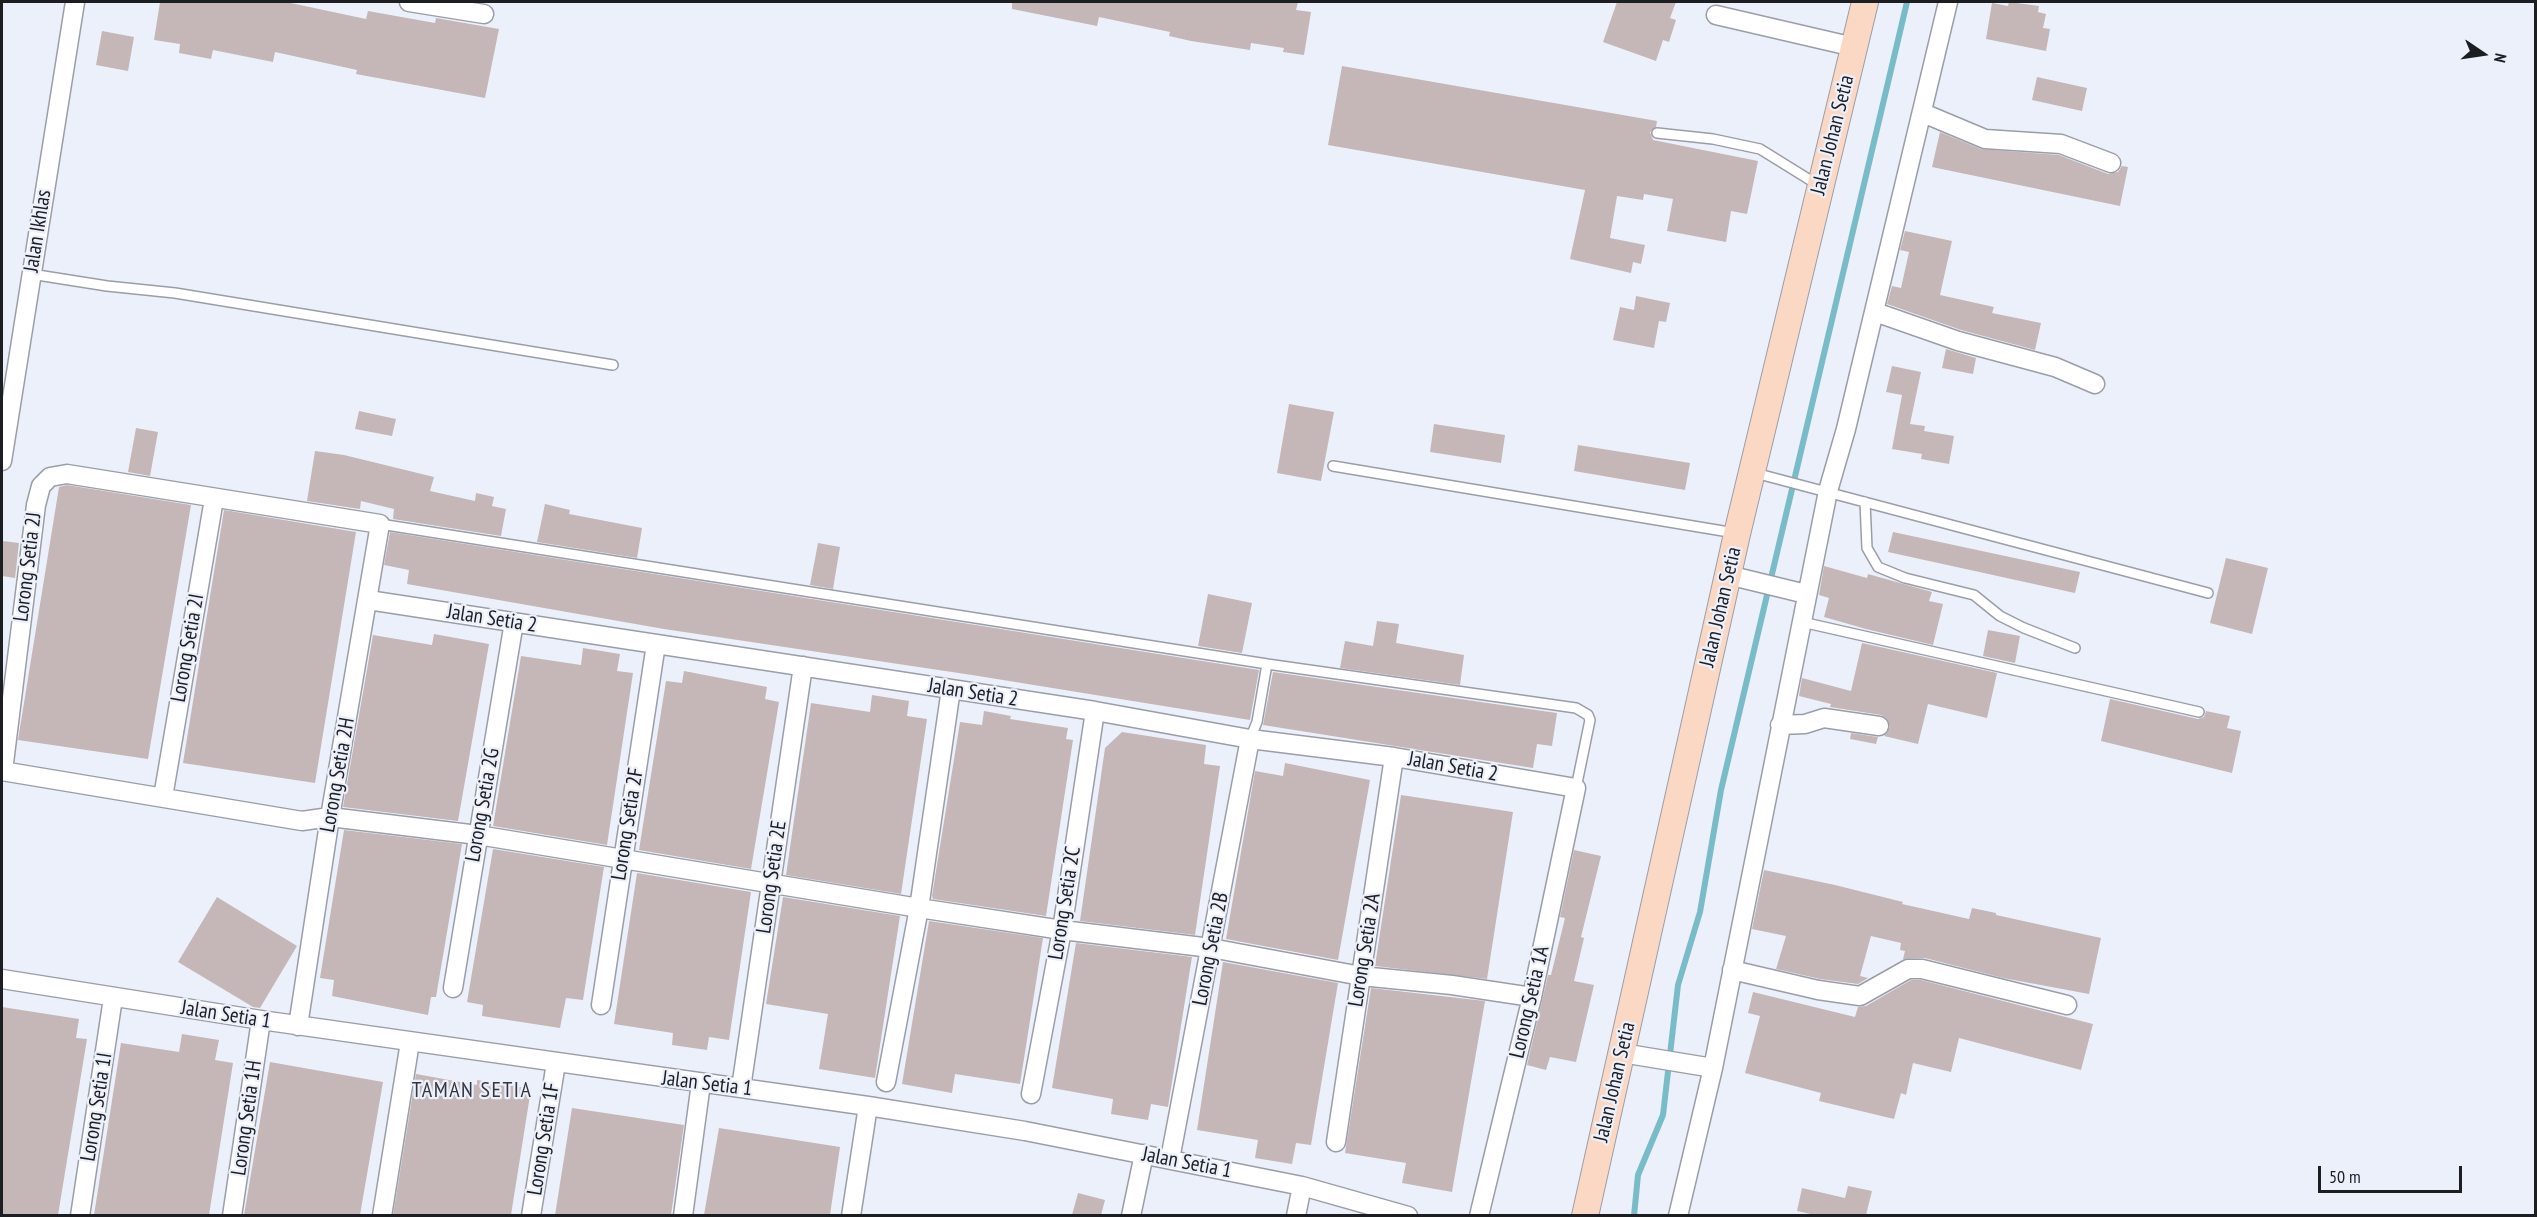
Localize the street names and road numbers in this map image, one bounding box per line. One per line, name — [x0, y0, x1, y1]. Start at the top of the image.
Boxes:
street label: Jalan Johan Setia — [1806, 73, 1860, 197]
street label: Jalan Ikhlas — [19, 188, 57, 274]
street label: Lorong Setia 2J — [9, 511, 47, 623]
street label: Jalan Johan Setia — [1695, 545, 1747, 669]
street label: Lorong Setia 2I — [166, 592, 210, 704]
street label: Jalan Setia 2 — [445, 599, 539, 639]
street label: Jalan Setia 2 — [926, 673, 1020, 713]
street label: Lorong Setia 2H — [316, 716, 360, 834]
street label: Lorong Setia 2G — [461, 746, 505, 864]
street label: Jalan Setia 2 — [1406, 747, 1500, 787]
street label: Lorong Setia 2F — [607, 766, 649, 882]
street label: Lorong Setia 2E — [752, 819, 792, 935]
street label: Lorong Setia 2C — [1044, 845, 1086, 961]
street label: Lorong Setia 2B — [1188, 890, 1234, 1008]
street label: Lorong Setia 2A — [1344, 891, 1386, 1009]
street label: Lorong Setia 1A — [1505, 943, 1555, 1061]
street label: Jalan Setia 1 — [179, 995, 273, 1035]
street label: Jalan Johan Setia — [1589, 1020, 1641, 1144]
street label: Lorong Setia 1I — [76, 1051, 118, 1163]
street label: Lorong Setia 1H — [226, 1059, 268, 1177]
street label: Jalan Setia 1 — [660, 1066, 754, 1102]
street label: Lorong Setia 1F — [523, 1081, 565, 1197]
street label: Jalan Setia 1 — [1140, 1142, 1234, 1184]

